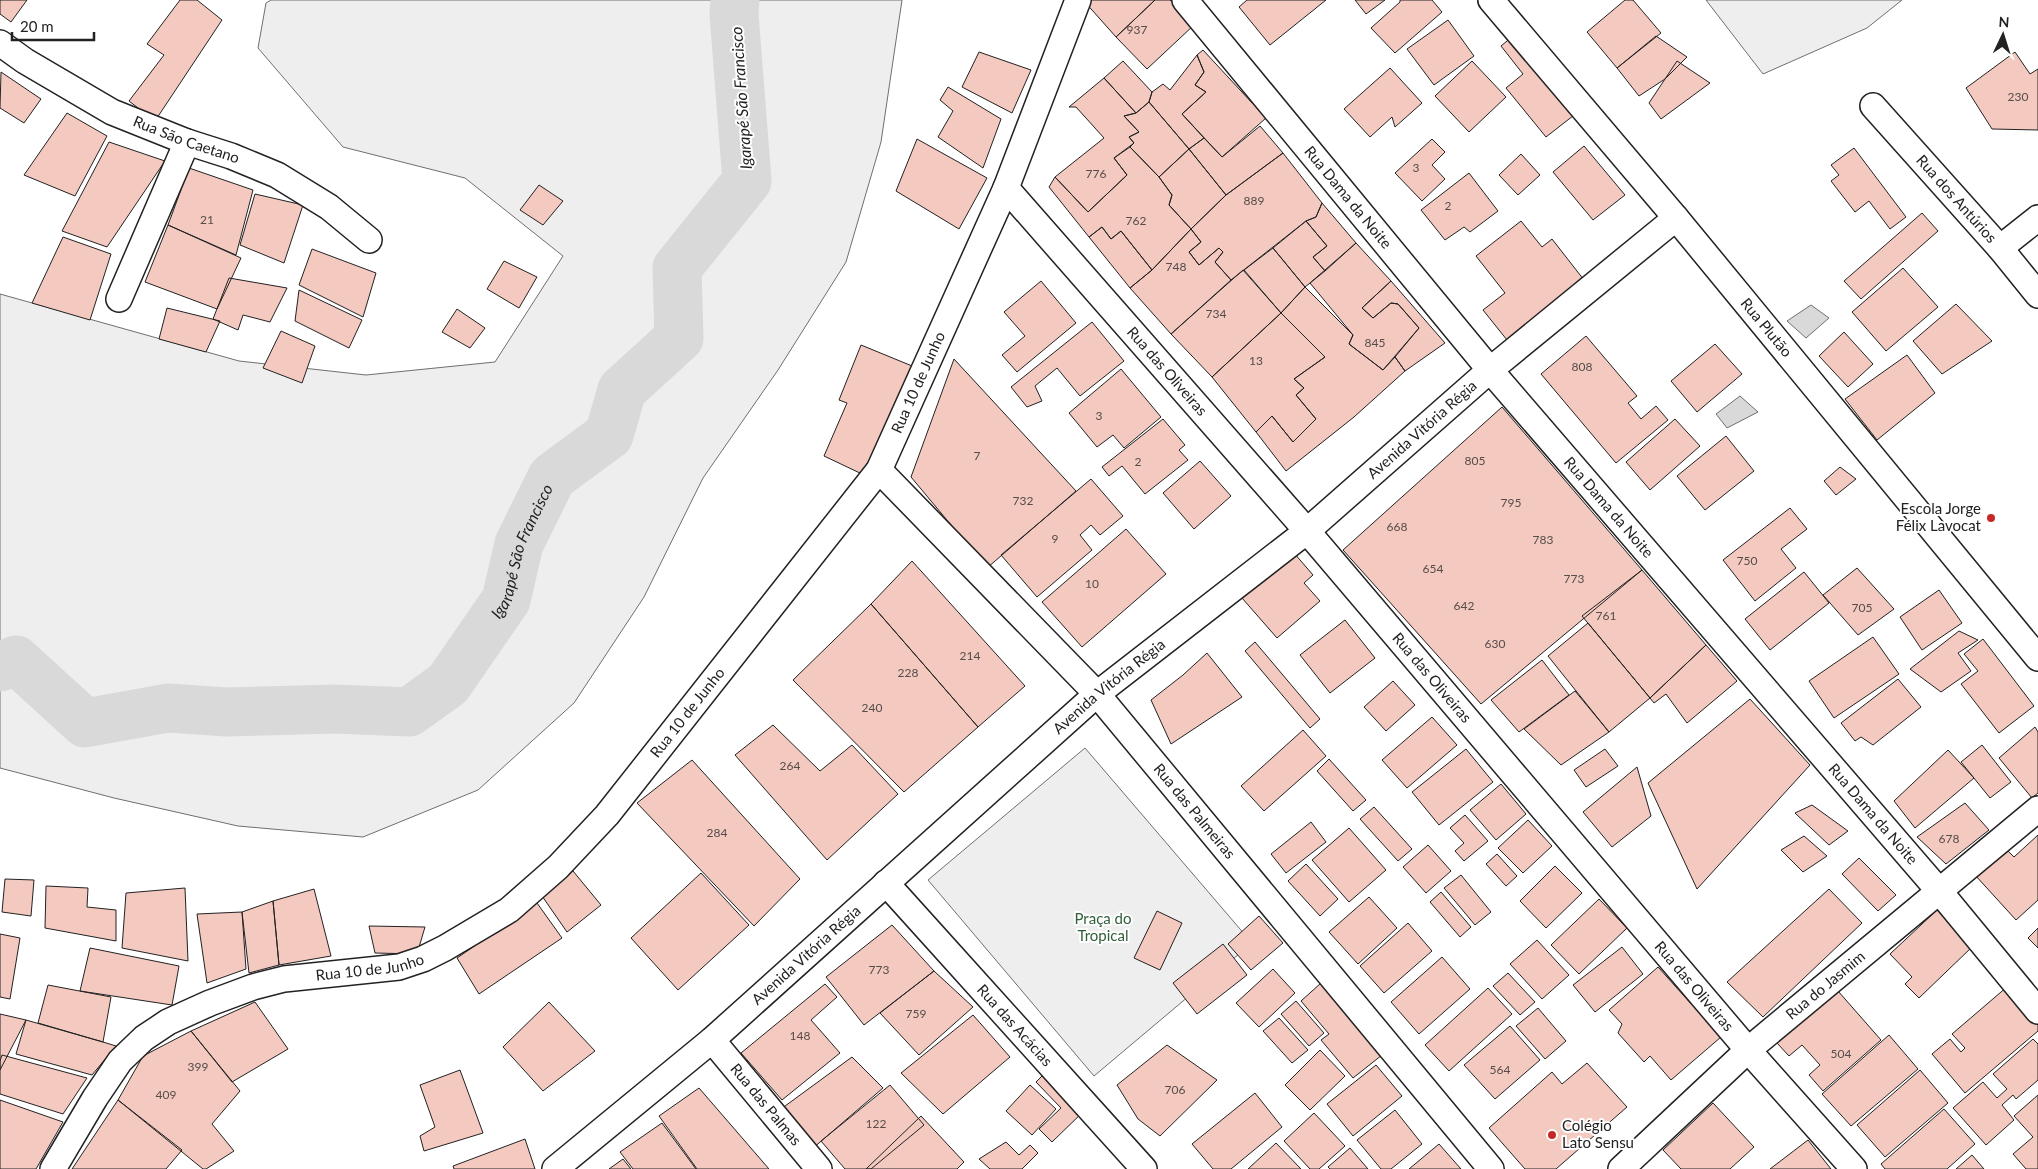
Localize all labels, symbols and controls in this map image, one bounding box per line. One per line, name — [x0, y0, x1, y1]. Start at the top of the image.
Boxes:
scale bar — [12, 10, 95, 42]
north arrow — [1978, 10, 2028, 60]
text: N — [1998, 13, 2010, 30]
text: 20 m — [20, 17, 54, 35]
house number: 937 — [1127, 22, 1147, 37]
water label: Igarapé São Francisco — [726, 26, 755, 170]
house number: 230 — [2008, 89, 2028, 104]
street label: Rua São Caetano — [131, 111, 242, 167]
street label: Rua Dama da Noite — [1301, 142, 1396, 252]
street label: Rua dos Antúrios — [1913, 151, 2001, 246]
house number: 3 — [1413, 160, 1420, 175]
house number: 776 — [1086, 166, 1106, 181]
house number: 889 — [1244, 193, 1264, 208]
house number: 2 — [1445, 198, 1452, 213]
house number: 21 — [200, 212, 214, 227]
house number: 762 — [1126, 213, 1146, 228]
house number: 748 — [1166, 259, 1186, 274]
street label: Rua Plutão — [1738, 294, 1797, 360]
house number: 734 — [1206, 306, 1226, 321]
street label: Rua das Oliveiras — [1124, 323, 1212, 419]
street label: Rua 10 de Junho — [887, 329, 948, 436]
house number: 845 — [1365, 335, 1385, 350]
house number: 13 — [1249, 353, 1263, 368]
house number: 808 — [1572, 359, 1592, 374]
street label: Avenida Vitória Régia — [1363, 376, 1480, 482]
house number: 3 — [1096, 408, 1103, 423]
house number: 7 — [974, 448, 981, 463]
house number: 805 — [1465, 453, 1485, 468]
street label: Rua Dama da Noite — [1561, 453, 1658, 561]
house number: 2 — [1135, 454, 1142, 469]
water label: Igarapé São Francisco — [486, 481, 556, 622]
house number: 732 — [1013, 493, 1033, 508]
house number: 795 — [1501, 495, 1521, 510]
place label: Escola Jorge Félix Lavocat — [1896, 499, 1982, 534]
marker: Escola Jorge Félix Lavocat — [1985, 512, 1997, 524]
house number: 668 — [1387, 519, 1407, 534]
house number: 9 — [1052, 531, 1059, 546]
house number: 783 — [1533, 532, 1553, 547]
house number: 750 — [1737, 553, 1757, 568]
house number: 654 — [1423, 561, 1443, 576]
house number: 773 — [1564, 571, 1584, 586]
house number: 10 — [1085, 576, 1099, 591]
house number: 642 — [1454, 598, 1474, 613]
house number: 705 — [1852, 600, 1872, 615]
house number: 761 — [1596, 608, 1616, 623]
street label: Rua das Oliveiras — [1389, 629, 1476, 726]
street label: Avenida Vitória Régia — [1049, 635, 1168, 737]
house number: 630 — [1485, 636, 1505, 651]
house number: 214 — [960, 648, 980, 663]
street label: Rua 10 de Junho — [646, 664, 728, 761]
house number: 228 — [898, 665, 918, 680]
house number: 240 — [862, 700, 882, 715]
house number: 264 — [780, 758, 800, 773]
street label: Rua Dama da Noite — [1825, 759, 1922, 868]
street label: Rua das Palmeiras — [1150, 760, 1240, 862]
house number: 284 — [707, 825, 727, 840]
house number: 678 — [1939, 831, 1959, 846]
street label: Avenida Vitória Régia — [748, 901, 864, 1008]
park label: Praça do Tropical — [1074, 909, 1132, 944]
street label: Rua das Oliveiras — [1652, 937, 1738, 1034]
street label: Rua do Jasmim — [1782, 947, 1868, 1023]
street label: Rua 10 de Junho — [315, 949, 426, 984]
house number: 773 — [869, 962, 889, 977]
street label: Rua das Acácias — [974, 980, 1057, 1069]
house number: 759 — [906, 1006, 926, 1021]
house number: 148 — [790, 1028, 810, 1043]
house number: 504 — [1831, 1046, 1851, 1061]
house number: 399 — [188, 1059, 208, 1074]
street label: Rua das Palmas — [727, 1059, 806, 1149]
house number: 564 — [1490, 1062, 1510, 1077]
house number: 706 — [1165, 1082, 1185, 1097]
house number: 409 — [156, 1087, 176, 1102]
house number: 122 — [866, 1116, 886, 1131]
place label: Colégio Lato Sensu — [1562, 1116, 1634, 1151]
marker: Colégio Lato Sensu — [1546, 1129, 1558, 1141]

